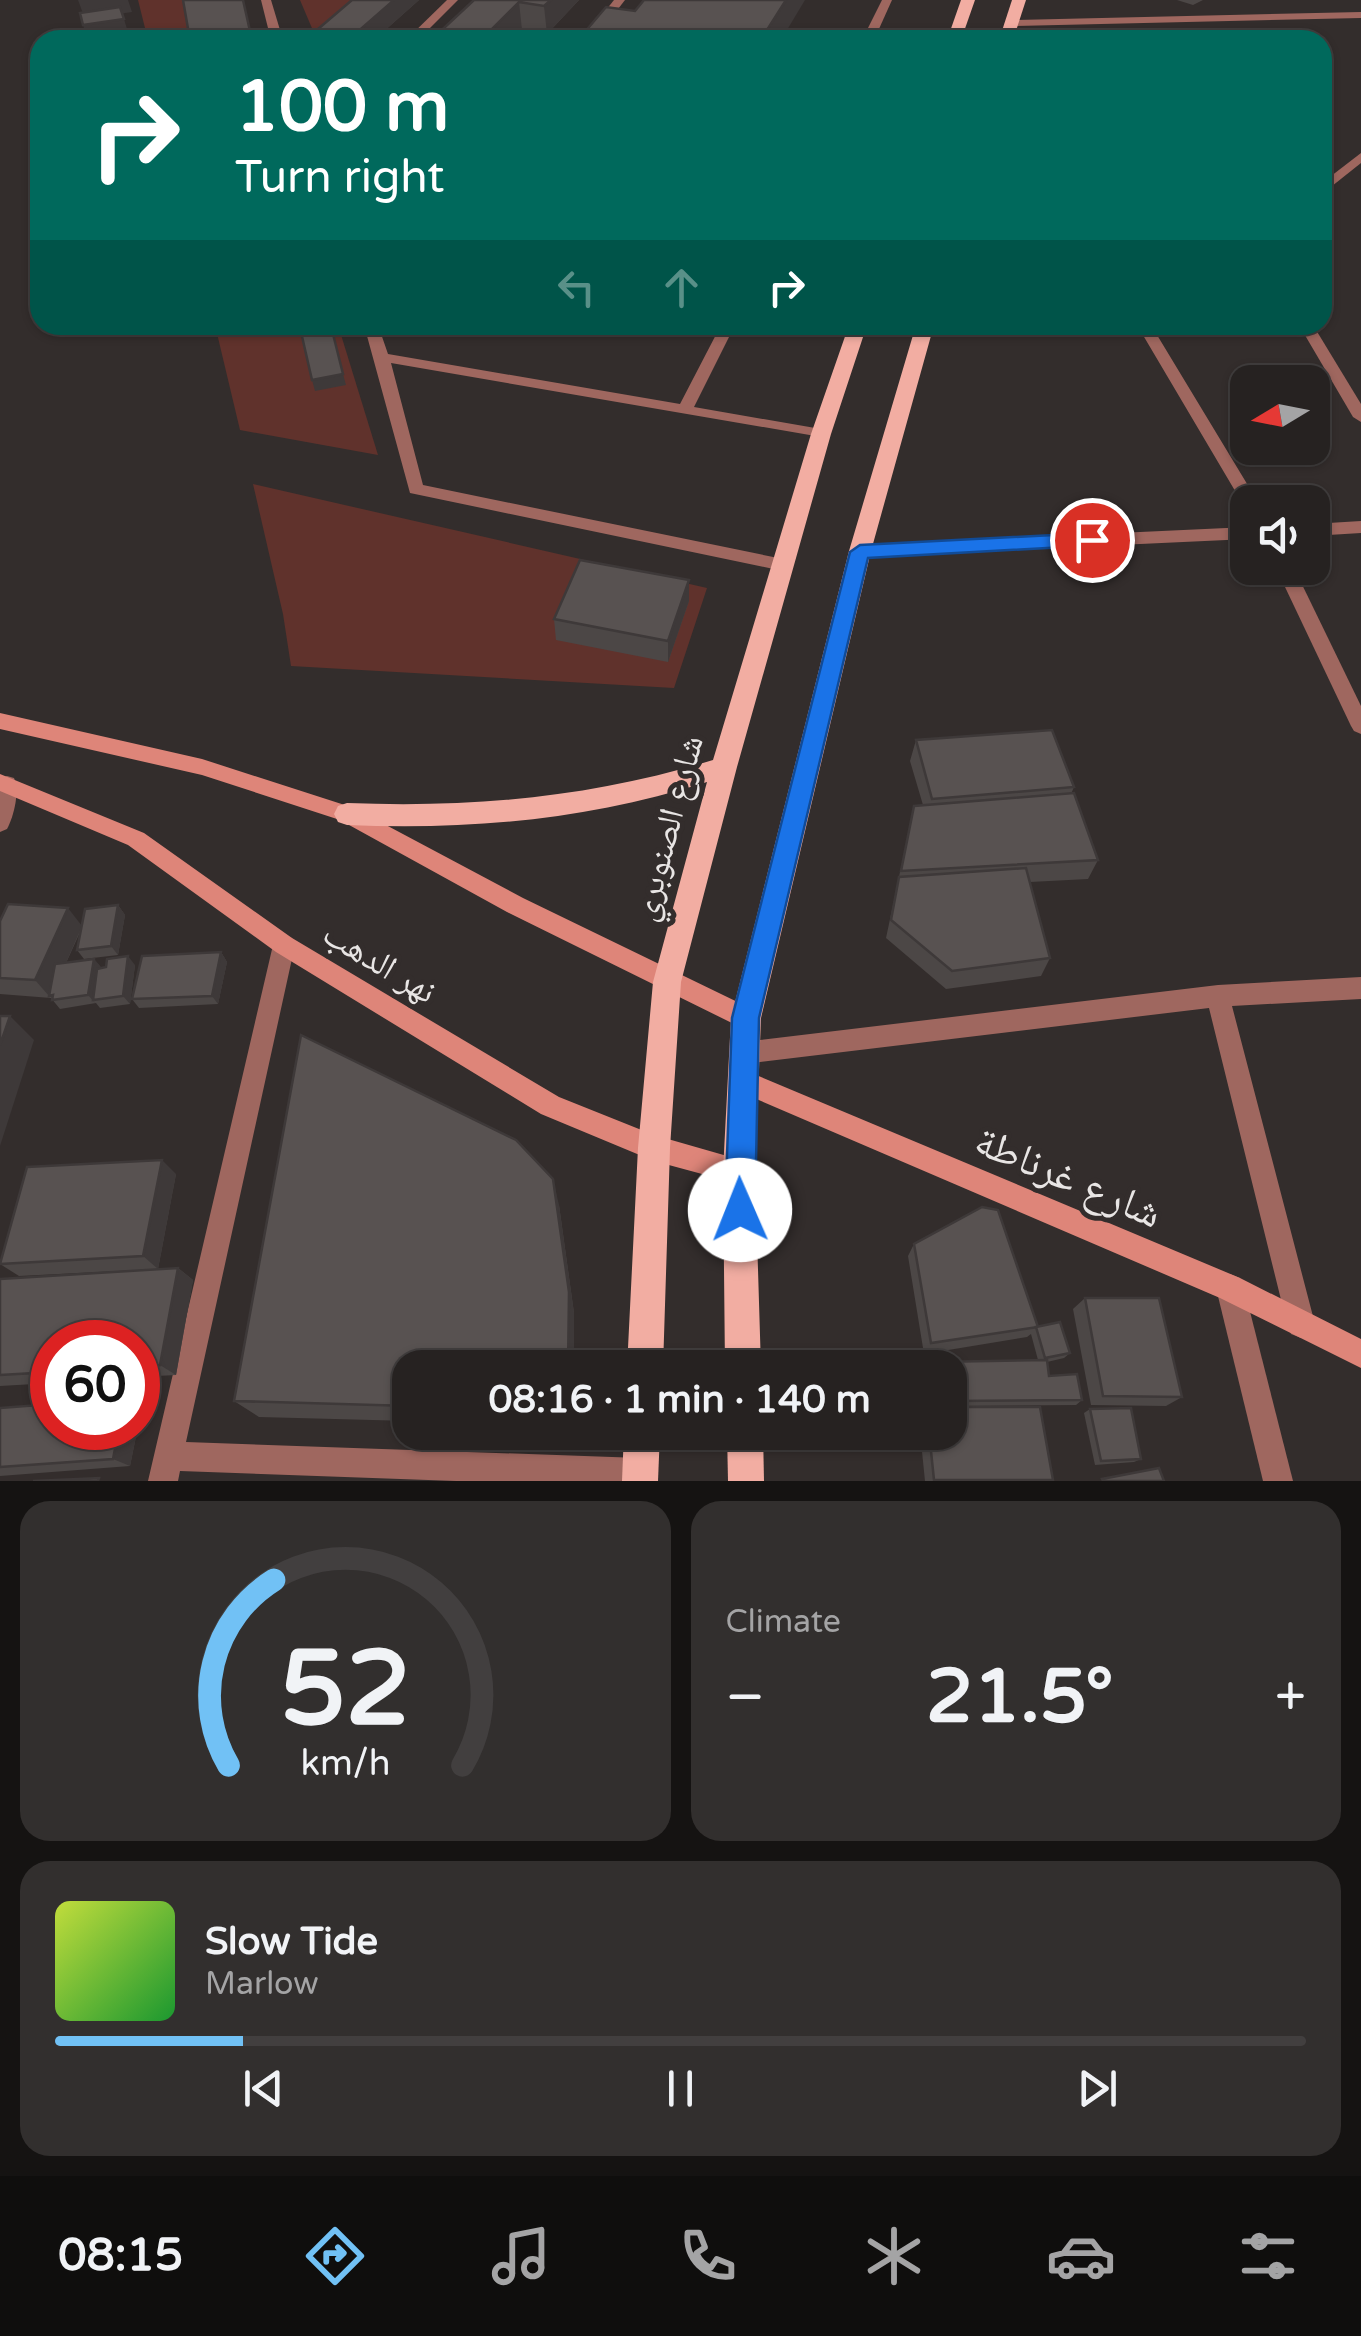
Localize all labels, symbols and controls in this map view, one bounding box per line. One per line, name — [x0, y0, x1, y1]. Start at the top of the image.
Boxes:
text: 100 m — [235, 66, 449, 150]
icon: right — [70, 70, 200, 200]
text: Turn right — [235, 151, 444, 205]
icon: left — [549, 260, 604, 315]
icon: ahead — [654, 260, 709, 315]
icon: right — [759, 260, 814, 315]
north arrow — [1230, 365, 1330, 465]
map controls — [1230, 365, 1330, 585]
button: sound — [1230, 485, 1330, 585]
pin — [1050, 498, 1135, 583]
icon: arrive — [1065, 513, 1120, 568]
street label: شارع الصنوبري — [623, 731, 719, 927]
street label: نهر الدهب — [315, 913, 444, 1013]
street label: شارع غرناطة — [967, 1115, 1169, 1240]
position arrow — [688, 1158, 792, 1262]
speed limit sign: 60 — [30, 1320, 160, 1450]
text: 08:16 · 1 min · 140 m — [488, 1377, 871, 1423]
text: Climate — [726, 1603, 841, 1641]
text: 52 — [280, 1628, 411, 1753]
text: 21.5° — [926, 1652, 1114, 1742]
text: − — [726, 1665, 765, 1731]
text: + — [1275, 1665, 1306, 1731]
text: km/h — [300, 1742, 390, 1785]
text: Slow Tide — [205, 1919, 378, 1965]
text: Marlow — [205, 1965, 319, 2003]
icon: previous — [236, 2061, 291, 2116]
icon: pause — [653, 2061, 708, 2116]
icon: next — [1070, 2061, 1125, 2116]
icon: directions — [300, 2221, 370, 2291]
icon: music — [486, 2221, 556, 2291]
icon: phone — [673, 2221, 743, 2291]
icon: climate — [859, 2221, 929, 2291]
icon: car — [1046, 2221, 1116, 2291]
icon: filters — [1233, 2221, 1303, 2291]
text: 08:15 — [58, 2229, 183, 2283]

